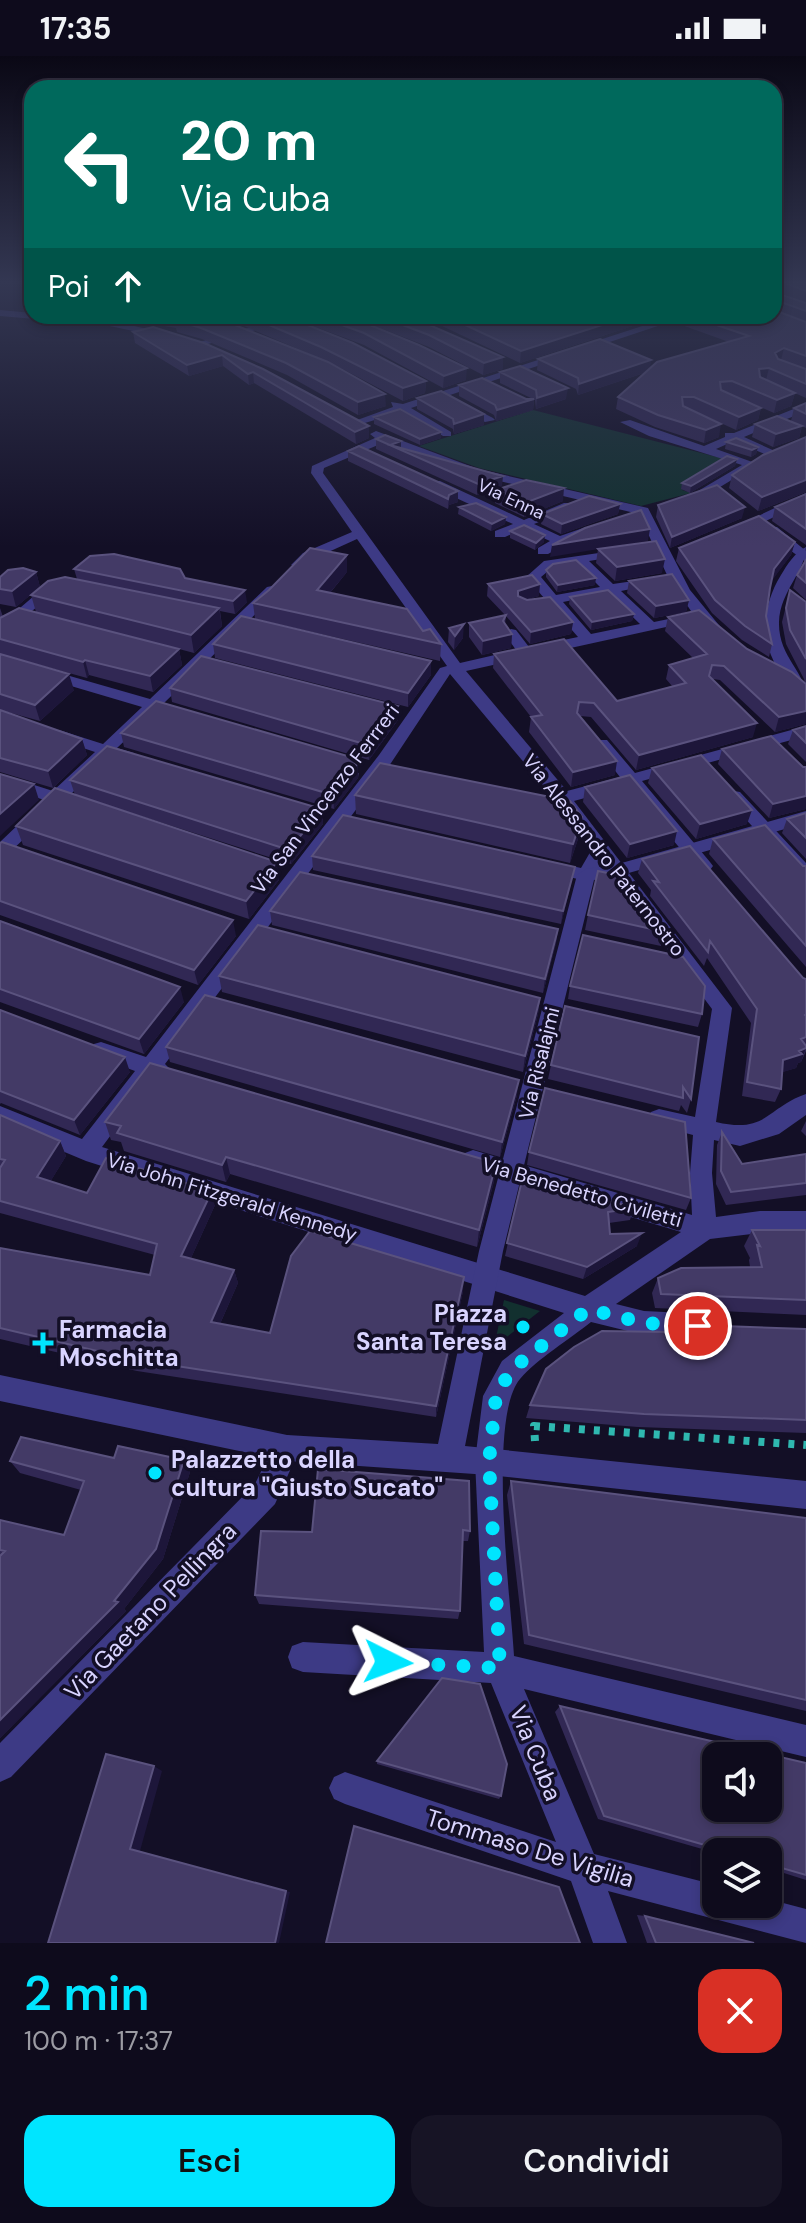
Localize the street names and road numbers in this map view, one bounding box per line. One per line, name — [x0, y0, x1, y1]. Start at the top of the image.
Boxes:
street label: Via Enna — [473, 473, 549, 525]
street label: Via San Vincenzo Ferrreri — [245, 699, 405, 899]
street label: Via Alessandro Paternostro — [517, 748, 691, 962]
street label: Via Risalajmi — [512, 1004, 566, 1122]
street label: Via John Fitzgerald Kennedy — [104, 1147, 360, 1247]
street label: Via Benedetto Civiletti — [479, 1151, 685, 1233]
street label: Via Gaetano Pellingra — [57, 1516, 243, 1706]
street label: Via Cuba — [503, 1701, 569, 1805]
street label: Tommaso De Vigilia — [422, 1802, 638, 1894]

